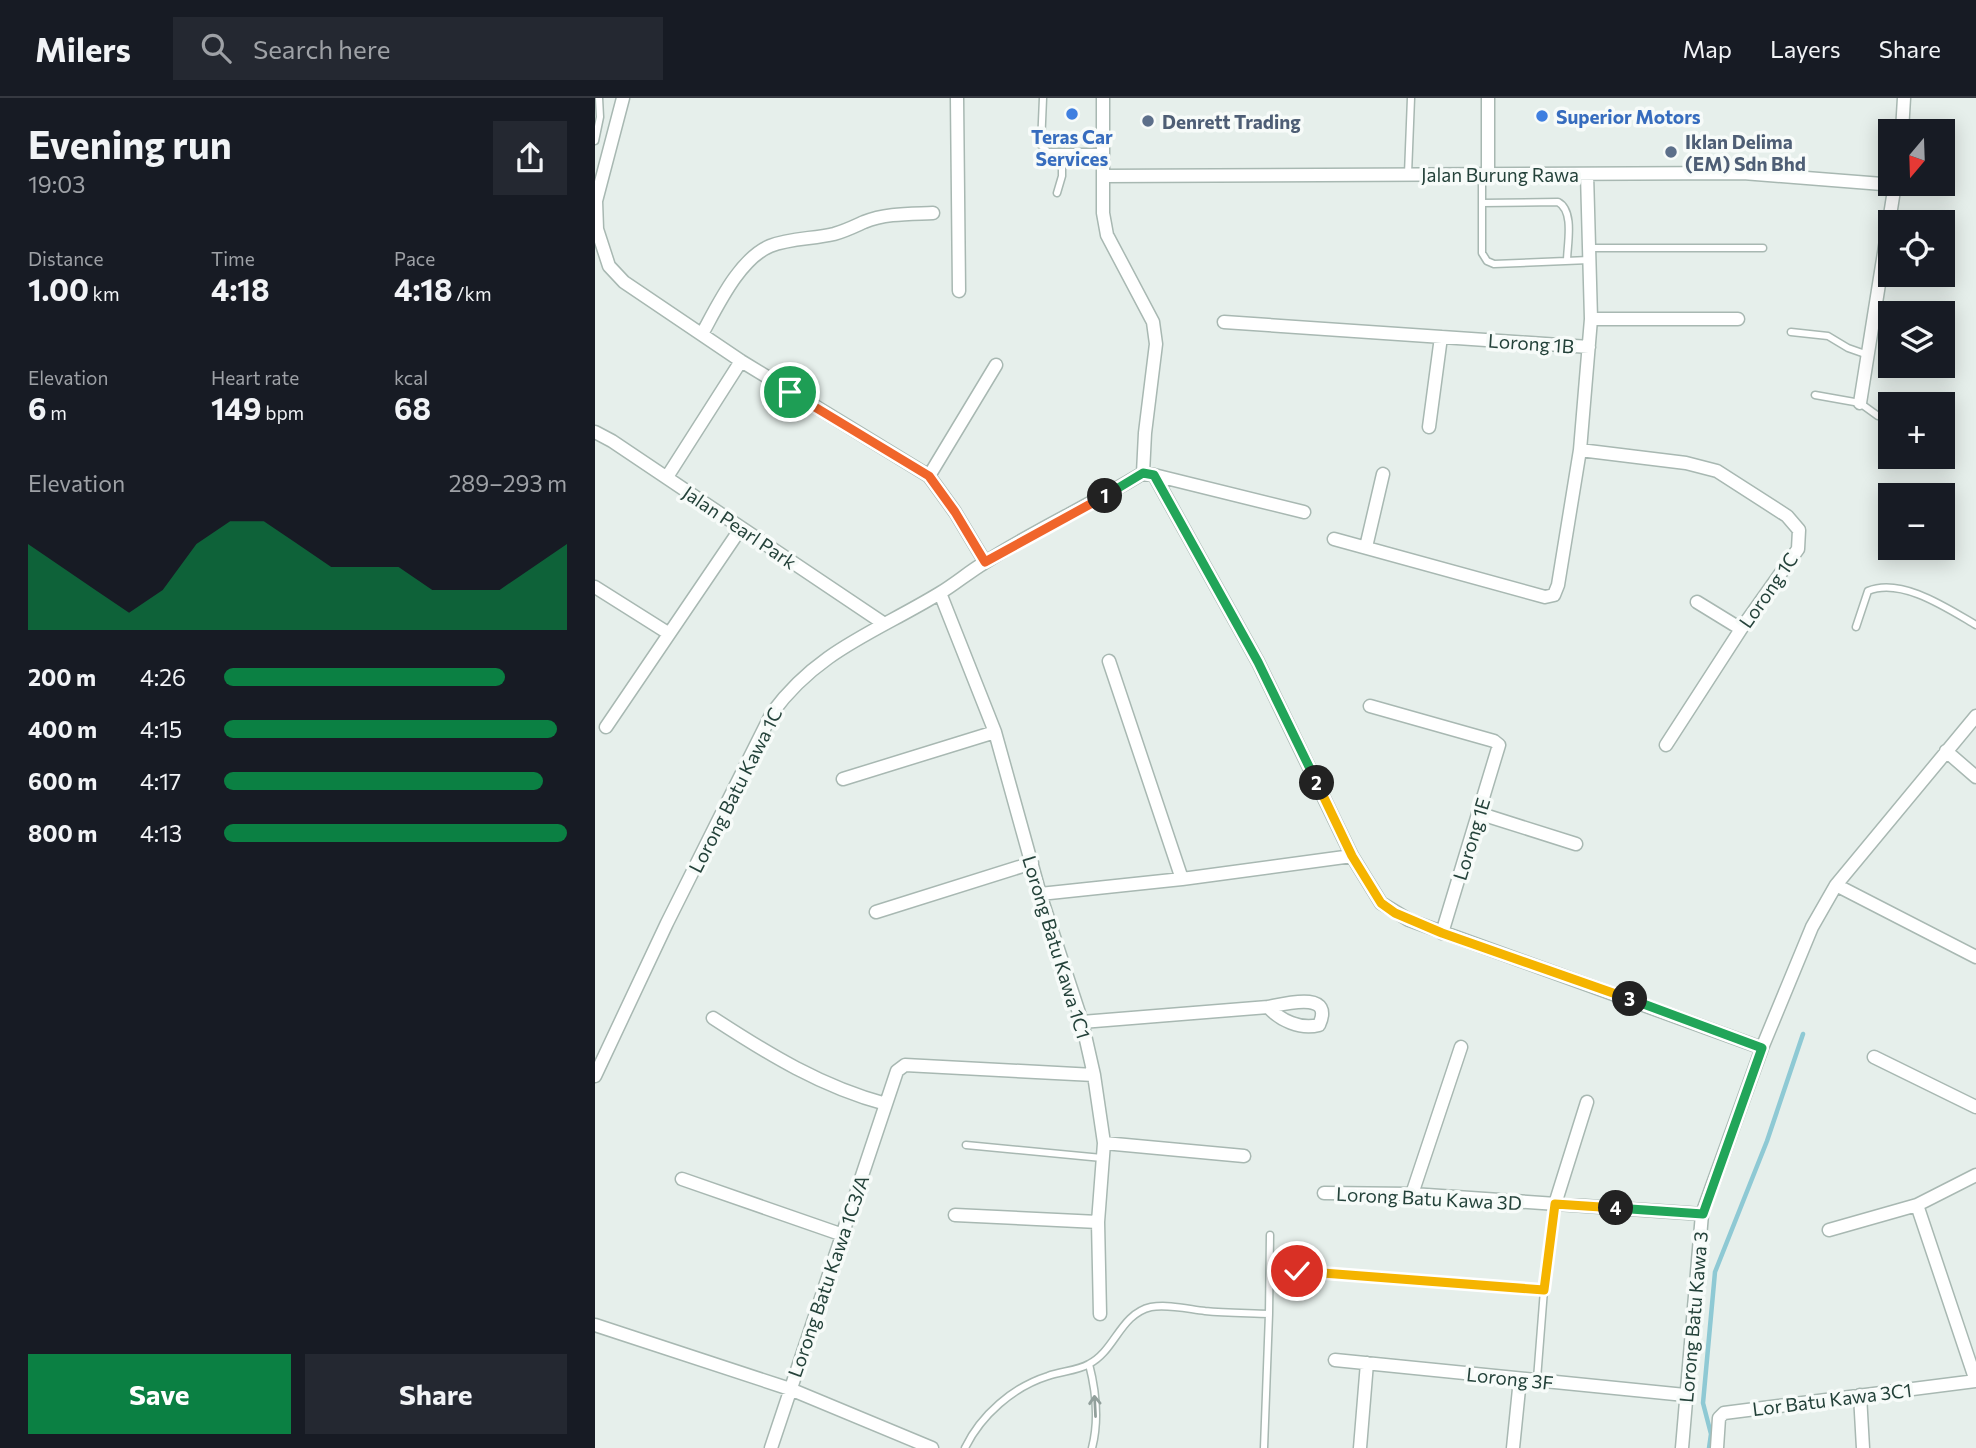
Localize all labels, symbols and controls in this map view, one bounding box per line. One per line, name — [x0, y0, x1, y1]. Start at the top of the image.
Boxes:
search box — [173, 17, 663, 80]
text: Milers — [35, 28, 131, 69]
icon: search — [197, 29, 235, 67]
text: Search here — [253, 33, 390, 64]
text: Map — [1683, 34, 1732, 63]
text: Layers — [1770, 34, 1841, 63]
text: Share — [1879, 34, 1941, 63]
place label: Superior Motors — [1556, 105, 1701, 128]
marker: Teras Car Services — [1064, 106, 1080, 122]
marker: Superior Motors — [1534, 108, 1550, 124]
place label: Denrett Trading — [1162, 110, 1301, 133]
marker: Denrett Trading — [1140, 113, 1156, 129]
north arrow — [1878, 119, 1955, 196]
map controls — [1878, 119, 1955, 560]
text: Evening run — [28, 120, 232, 167]
button: share — [493, 121, 567, 195]
place label: Teras Car Services — [1031, 125, 1113, 170]
place label: Iklan Delima (EM) Sdn Bhd — [1685, 130, 1806, 175]
marker: Iklan Delima (EM) Sdn Bhd — [1663, 144, 1679, 160]
street label: Jalan Burung Rawa — [1421, 163, 1579, 186]
text: 19:03 — [28, 170, 85, 198]
button: locate — [1878, 210, 1955, 287]
text: Distance — [28, 247, 104, 270]
text: Time — [211, 247, 255, 270]
text: Pace — [394, 247, 435, 270]
text: 1.00 — [28, 270, 89, 307]
text: 4:18 — [211, 270, 269, 307]
text: 4:18 — [394, 270, 452, 307]
text: km — [89, 282, 119, 305]
text: /km — [452, 282, 491, 305]
button: layers — [1878, 301, 1955, 378]
street label: Lorong 1B — [1487, 329, 1575, 357]
pin — [760, 362, 820, 422]
text: Elevation — [28, 366, 108, 389]
text: Heart rate — [211, 366, 299, 389]
text: kcal — [394, 366, 428, 389]
icon: arrive — [771, 373, 809, 411]
text: 6 — [28, 389, 47, 426]
text: 149 — [211, 389, 262, 426]
text: 68 — [394, 389, 431, 426]
button: + — [1878, 392, 1955, 469]
text: m — [47, 401, 67, 424]
text: bpm — [262, 401, 304, 424]
text: Elevation — [28, 469, 125, 497]
text: 289–293 m — [449, 469, 567, 497]
pin: 1 — [1087, 478, 1123, 514]
street label: Jalan Pearl Park — [679, 481, 801, 573]
button: − — [1878, 483, 1955, 560]
text: 1 — [1100, 484, 1109, 507]
street label: Lorong 1C — [1734, 548, 1802, 632]
text: 200 m — [28, 663, 96, 691]
text: 4:26 — [140, 663, 186, 691]
street label: Lorong Batu Kawa 1C — [683, 704, 787, 876]
text: 400 m — [28, 715, 97, 743]
text: 4:15 — [140, 715, 182, 743]
pin: 2 — [1299, 766, 1335, 800]
text: 600 m — [28, 767, 97, 795]
text: 4:17 — [140, 767, 181, 795]
text: 2 — [1311, 771, 1322, 794]
street label: Lorong 1E — [1448, 795, 1494, 883]
text: 800 m — [28, 819, 97, 847]
text: 4:13 — [140, 819, 182, 847]
street label: Lorong Batu Kawa 1C1 — [1018, 853, 1096, 1041]
pin: 3 — [1613, 982, 1647, 1016]
text: 3 — [1624, 987, 1635, 1010]
street label: Lorong Batu Kawa 1C3/A — [783, 1172, 873, 1380]
street label: Lorong Batu Kawa 3D — [1336, 1182, 1522, 1214]
pin: 4 — [1599, 1190, 1633, 1226]
text: 4 — [1610, 1196, 1621, 1219]
street label: Lorong Batu Kawa 3 — [1674, 1230, 1712, 1404]
pin — [1267, 1241, 1327, 1301]
icon: check — [1278, 1252, 1316, 1290]
button: Save — [28, 1354, 291, 1434]
button: Share — [305, 1354, 567, 1434]
street label: Lorong 3F — [1465, 1362, 1555, 1394]
street label: Lor Batu Kawa 3C1 — [1751, 1378, 1913, 1420]
one-way arrow — [1089, 1395, 1102, 1418]

